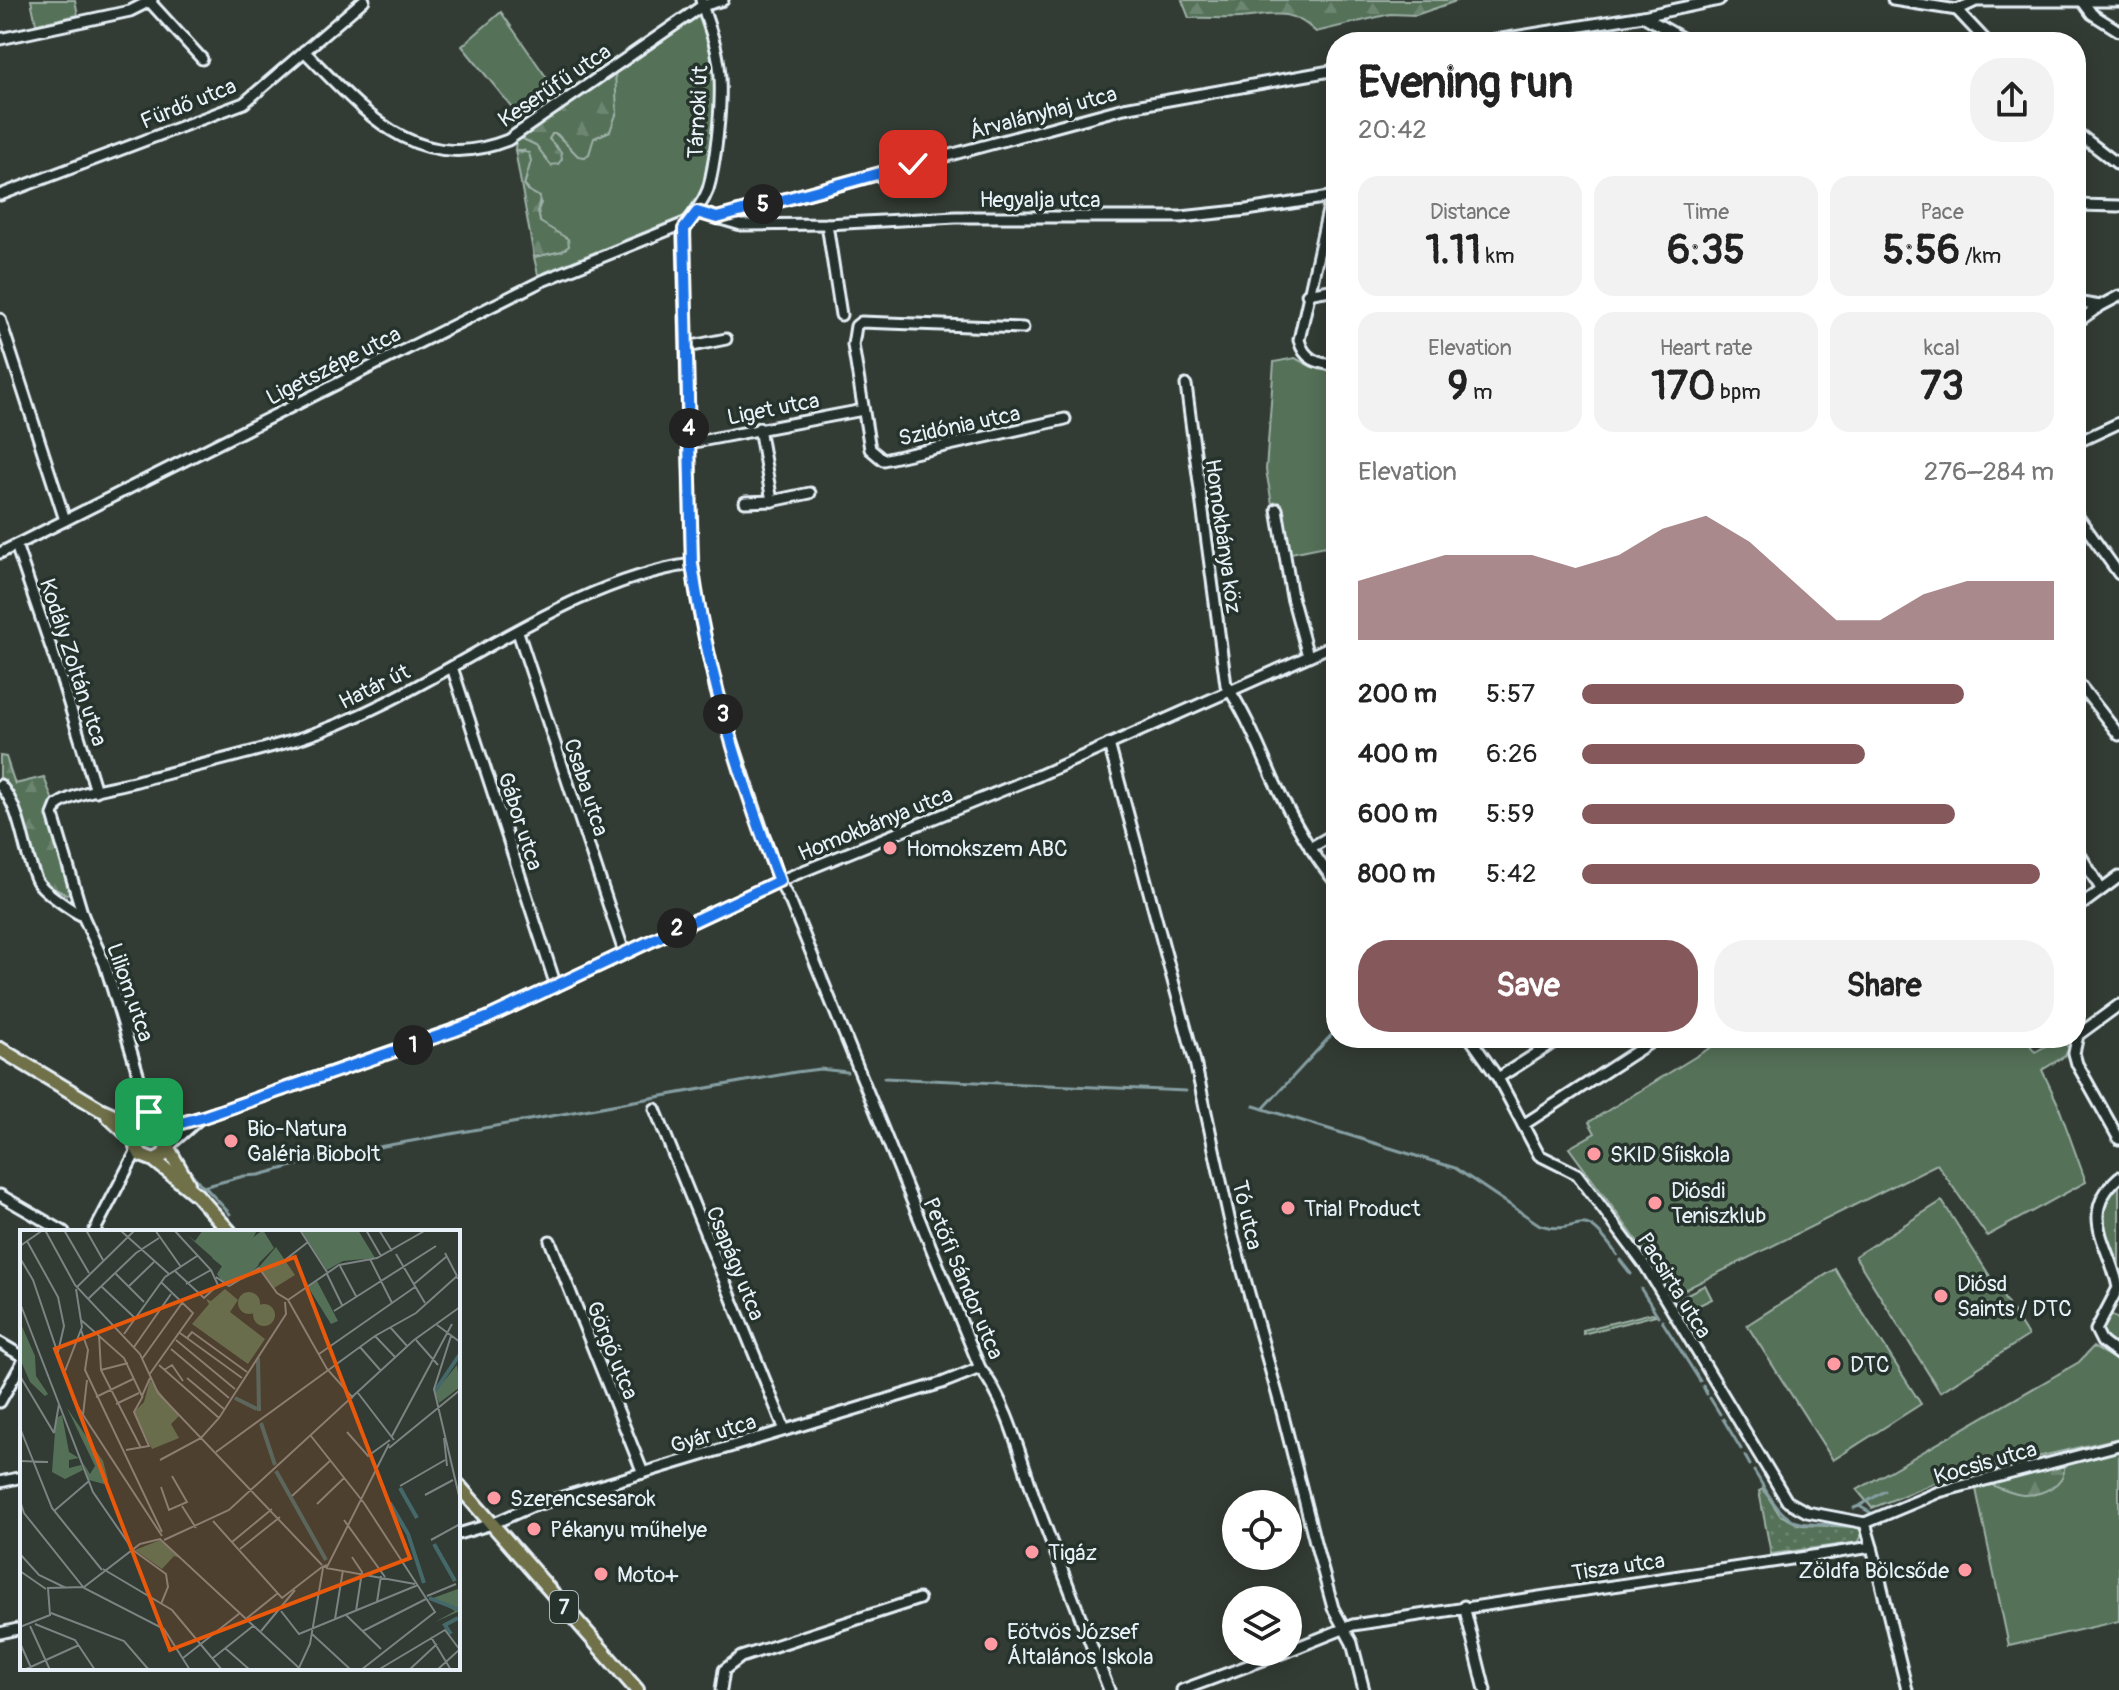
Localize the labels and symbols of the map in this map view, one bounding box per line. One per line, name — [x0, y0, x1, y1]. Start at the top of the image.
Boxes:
street label: Keserűfű utca — [493, 38, 616, 134]
street label: Tárnoki út — [682, 65, 714, 159]
street label: Fürdő utca — [136, 72, 240, 136]
street label: Árvalányhaj utca — [966, 80, 1120, 146]
pin — [879, 130, 947, 198]
pin: 5 — [743, 184, 783, 224]
street label: Hegyalja utca — [979, 186, 1101, 214]
street label: Ligetszépe utca — [261, 320, 406, 412]
street label: Liget utca — [725, 386, 822, 432]
street label: Szidónia utca — [896, 399, 1023, 453]
pin: 4 — [669, 408, 709, 448]
street label: Homokbánya köz — [1198, 457, 1248, 615]
street label: Kodály Zoltán utca — [33, 575, 113, 750]
street label: Határ út — [334, 658, 415, 716]
pin: 3 — [703, 694, 743, 734]
street label: Csaba utca — [557, 735, 615, 840]
street label: Gábor utca — [491, 769, 549, 874]
street label: Homokbánya utca — [794, 780, 957, 868]
place label: Homokszem ABC — [906, 835, 1068, 863]
marker: Homokszem ABC — [881, 839, 899, 857]
pin: 2 — [657, 908, 697, 948]
street label: Liliom utca — [100, 939, 160, 1045]
pin: 1 — [393, 1025, 433, 1065]
pin — [115, 1078, 183, 1146]
place label: Bio-Natura Galéria Biobolt — [247, 1115, 381, 1168]
marker: Bio-Natura Galéria Biobolt — [222, 1132, 240, 1150]
place label: SKID Síiskola — [1610, 1141, 1730, 1169]
marker: SKID Síiskola — [1585, 1145, 1603, 1163]
place label: Diósdi Teniszklub — [1671, 1177, 1766, 1230]
street label: Tó utca — [1225, 1178, 1269, 1253]
street label: Petőfi Sándor utca — [916, 1193, 1010, 1364]
marker: Diósdi Teniszklub — [1646, 1194, 1664, 1212]
place label: Trial Product — [1304, 1195, 1421, 1223]
marker: Trial Product — [1279, 1199, 1297, 1217]
street label: Csapágy utca — [699, 1202, 771, 1325]
street label: Pacsirta utca — [1631, 1227, 1718, 1344]
inset map — [20, 1230, 460, 1670]
place label: Diósd Saints / DTC — [1957, 1270, 2072, 1323]
marker: Diósd Saints / DTC — [1932, 1287, 1950, 1305]
street label: Görgő utca — [580, 1297, 644, 1404]
place label: DTC — [1850, 1351, 1890, 1379]
marker: DTC — [1825, 1355, 1843, 1373]
street label: Gyár utca — [667, 1408, 760, 1460]
street label: Kocsis utca — [1930, 1435, 2040, 1491]
place label: Szerencsesarok — [510, 1485, 656, 1513]
marker: Szerencsesarok — [485, 1489, 503, 1507]
place label: Pékanyu műhelye — [550, 1516, 707, 1544]
marker: Pékanyu műhelye — [525, 1520, 543, 1538]
place label: Tigáz — [1048, 1539, 1097, 1567]
marker: Tigáz — [1023, 1543, 1041, 1561]
street label: Tisza utca — [1570, 1547, 1667, 1587]
place label: Zöldfa Bölcsőde — [1798, 1557, 1949, 1585]
place label: Moto+ — [617, 1561, 679, 1589]
marker: Zöldfa Bölcsőde — [1956, 1561, 1974, 1579]
marker: Moto+ — [592, 1565, 610, 1583]
road number: 7 — [550, 1591, 578, 1623]
place label: Eötvös József Általános Iskola — [1007, 1618, 1153, 1671]
marker: Eötvös József Általános Iskola — [982, 1635, 1000, 1653]

